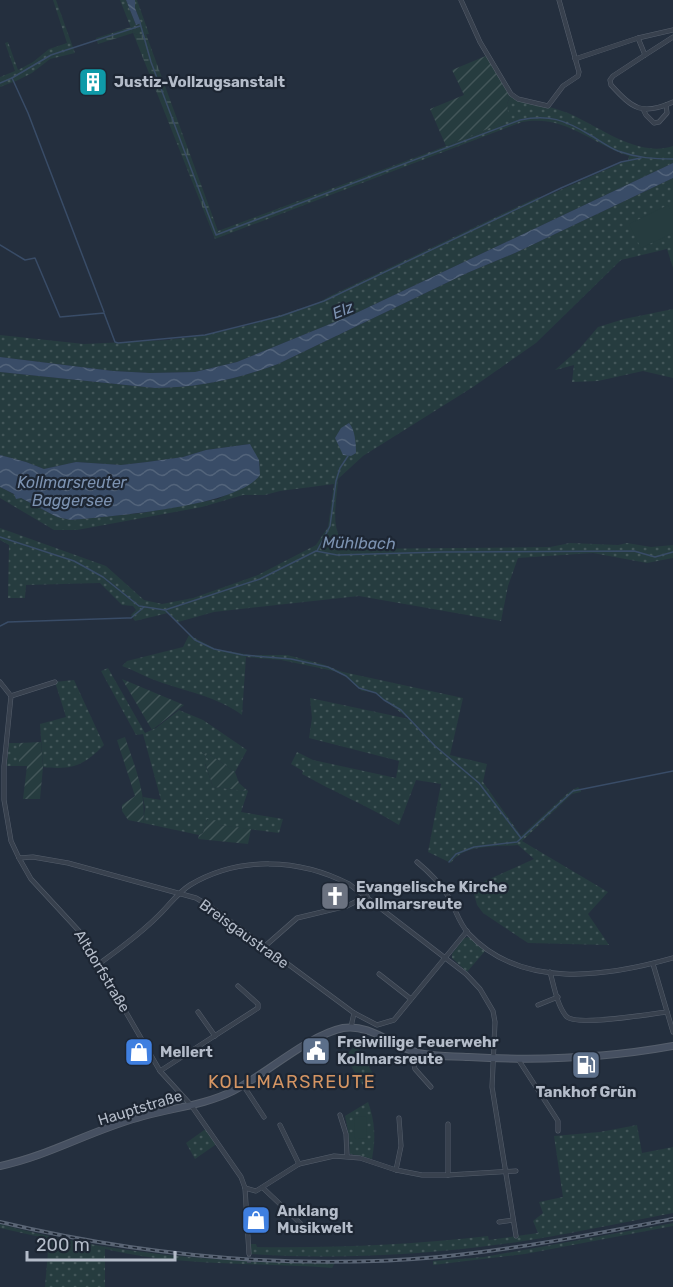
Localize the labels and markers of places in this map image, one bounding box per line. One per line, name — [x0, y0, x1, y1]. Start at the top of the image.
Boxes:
building icon: Justiz-Vollzugsanstalt — [77, 66, 109, 98]
place label: Justiz-Vollzugsanstalt — [114, 73, 285, 91]
place label: Evangelische Kirche Kollmarsreute — [356, 878, 507, 913]
church icon: Evangelische Kirche Kollmarsreute — [319, 880, 351, 912]
place label: Freiwillige Feuerwehr Kollmarsreute — [337, 1033, 499, 1068]
public building icon: Freiwillige Feuerwehr Kollmarsreute — [300, 1035, 332, 1067]
shop icon: Mellert — [123, 1036, 155, 1068]
place label: Mellert — [160, 1043, 213, 1061]
fuel station icon: Tankhof Grün — [570, 1049, 602, 1081]
place label: Tankhof Grün — [536, 1083, 636, 1101]
place label: Anklang Musikwelt — [277, 1202, 353, 1237]
shop icon: Anklang Musikwelt — [240, 1204, 272, 1236]

